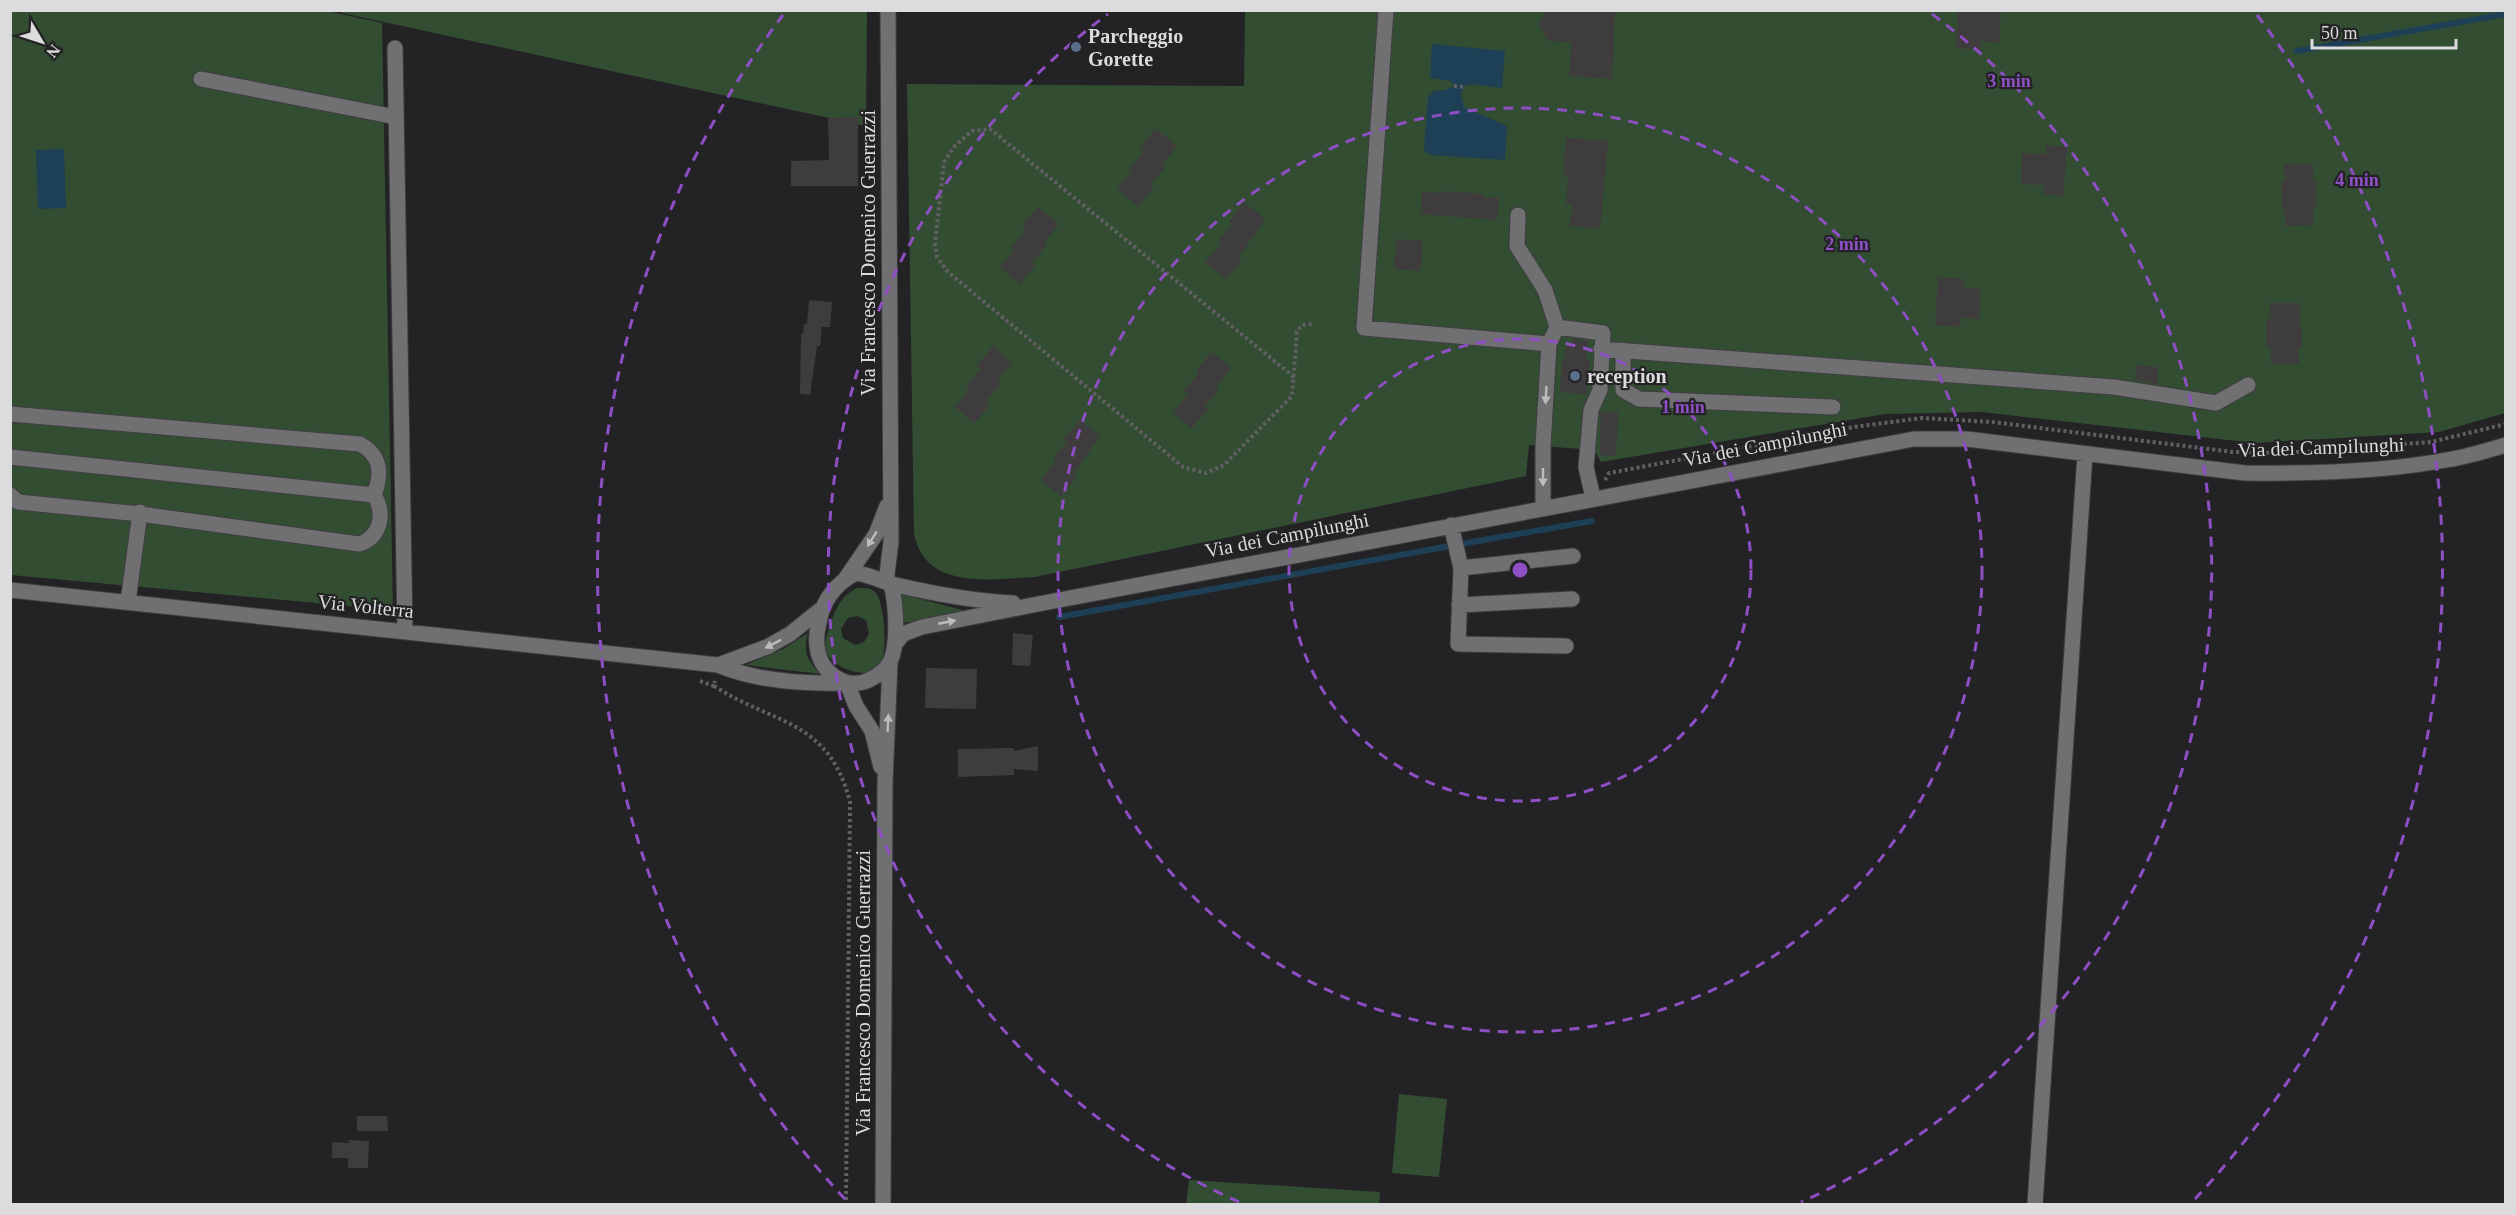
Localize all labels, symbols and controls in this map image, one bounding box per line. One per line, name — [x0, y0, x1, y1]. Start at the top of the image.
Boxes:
north arrow — [12, 12, 72, 72]
scale bar — [2312, 12, 2456, 50]
text: 50 m — [2321, 23, 2358, 43]
place label: Parcheggio Gorette — [1088, 25, 1183, 70]
marker: Parcheggio Gorette — [1069, 40, 1083, 54]
text: N — [43, 41, 64, 61]
text: 3 min — [1987, 71, 2031, 91]
street label: Via Francesco Domenico Guerrazzi — [857, 110, 879, 396]
text: 4 min — [2335, 170, 2379, 190]
text: 2 min — [1825, 234, 1869, 254]
place label: reception — [1587, 365, 1667, 388]
marker: reception — [1568, 369, 1582, 383]
one-way arrow — [1541, 386, 1551, 405]
text: 1 min — [1661, 397, 1705, 417]
street label: Via dei Campilunghi — [1681, 417, 1849, 472]
street label: Via dei Campilunghi — [2237, 433, 2405, 462]
one-way arrow — [1538, 468, 1548, 487]
street label: Via dei Campilunghi — [1203, 508, 1371, 563]
one-way arrow — [867, 531, 877, 548]
centre of rings — [1510, 560, 1530, 580]
street label: Via Volterra — [317, 590, 415, 622]
one-way arrow — [937, 617, 956, 626]
one-way arrow — [764, 639, 781, 648]
one-way arrow — [883, 714, 893, 733]
street label: Via Francesco Domenico Guerrazzi — [852, 850, 874, 1136]

